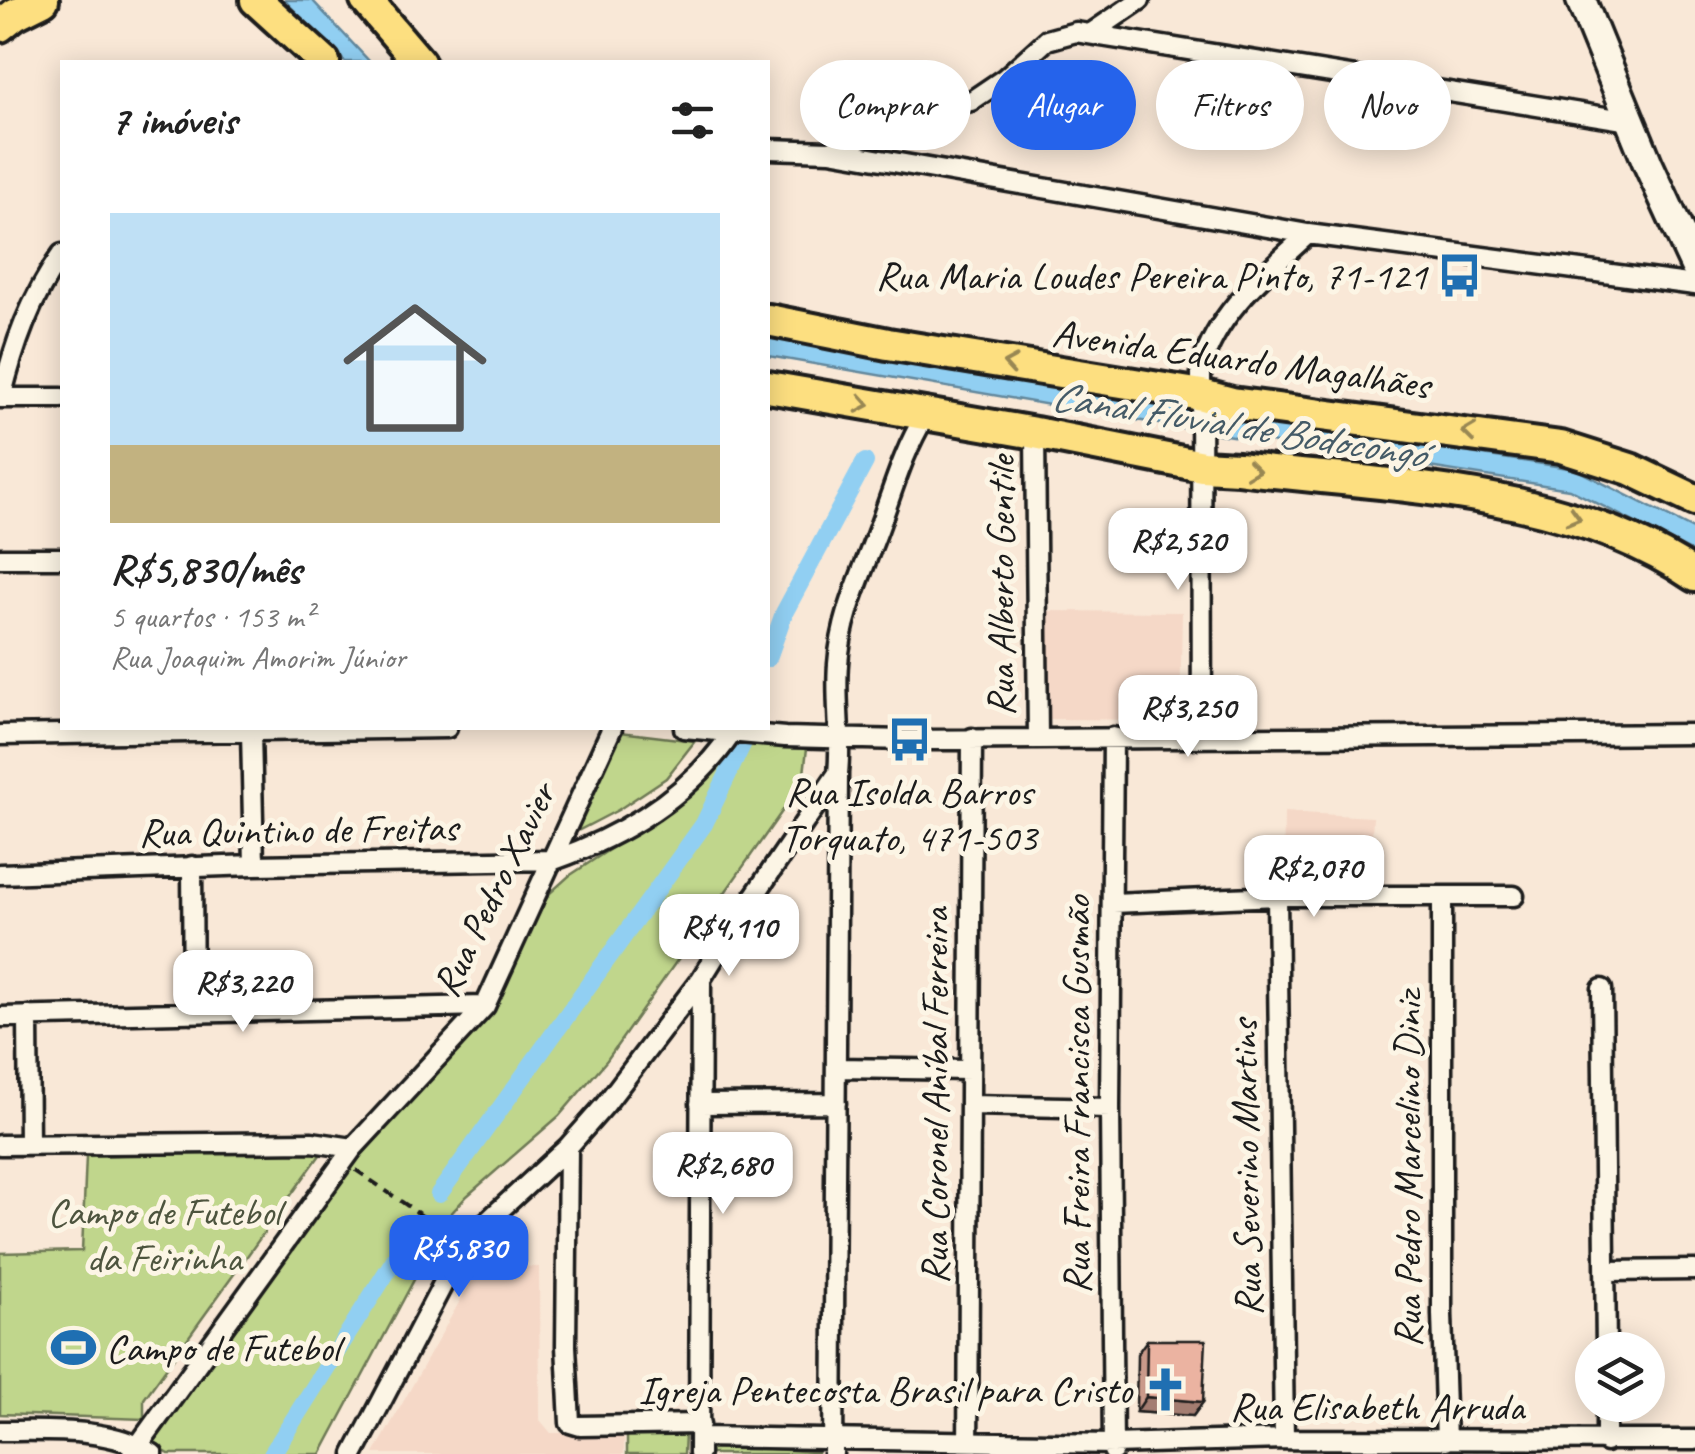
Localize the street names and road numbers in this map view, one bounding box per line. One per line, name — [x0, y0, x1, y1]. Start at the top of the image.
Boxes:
street label: Avenida Eduardo Magalhães — [1049, 308, 1436, 411]
street label: Rua Alberto Gentile — [976, 453, 1026, 716]
street label: Rua Pedro Xavier — [421, 772, 569, 1005]
street label: Rua Quintino de Freitas — [138, 802, 461, 858]
street label: Rua Freira Francisca Gusmão — [1052, 894, 1102, 1294]
street label: Rua Coronel Aníbal Ferreira — [910, 905, 960, 1284]
street label: Rua Pedro Marcelino Diniz — [1383, 987, 1433, 1347]
street label: Rua Severino Martins — [1218, 1016, 1274, 1317]
street label: Rua Elisabeth Arruda — [1230, 1382, 1527, 1432]

